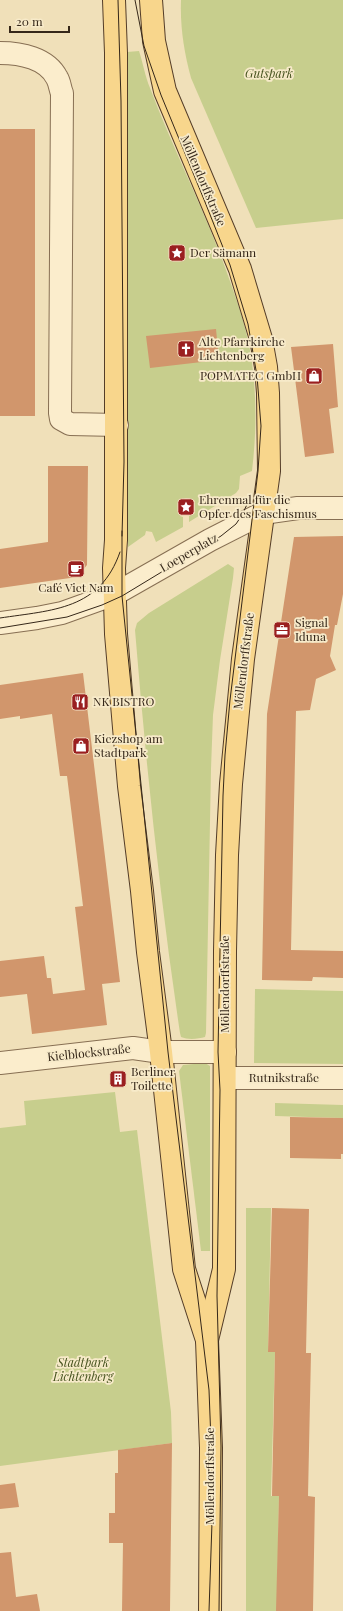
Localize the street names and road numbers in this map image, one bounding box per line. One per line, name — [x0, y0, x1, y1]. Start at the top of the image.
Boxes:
street label: Möllendorffstraße — [178, 133, 230, 229]
street label: Loeperplatz — [157, 529, 221, 575]
street label: Möllendorffstraße — [229, 612, 257, 710]
street label: Möllendorffstraße — [216, 935, 232, 1033]
street label: Kielblockstraße — [46, 1040, 131, 1064]
street label: Rutnikstraße — [249, 1069, 319, 1085]
street label: Möllendorffstraße — [201, 1427, 217, 1525]

